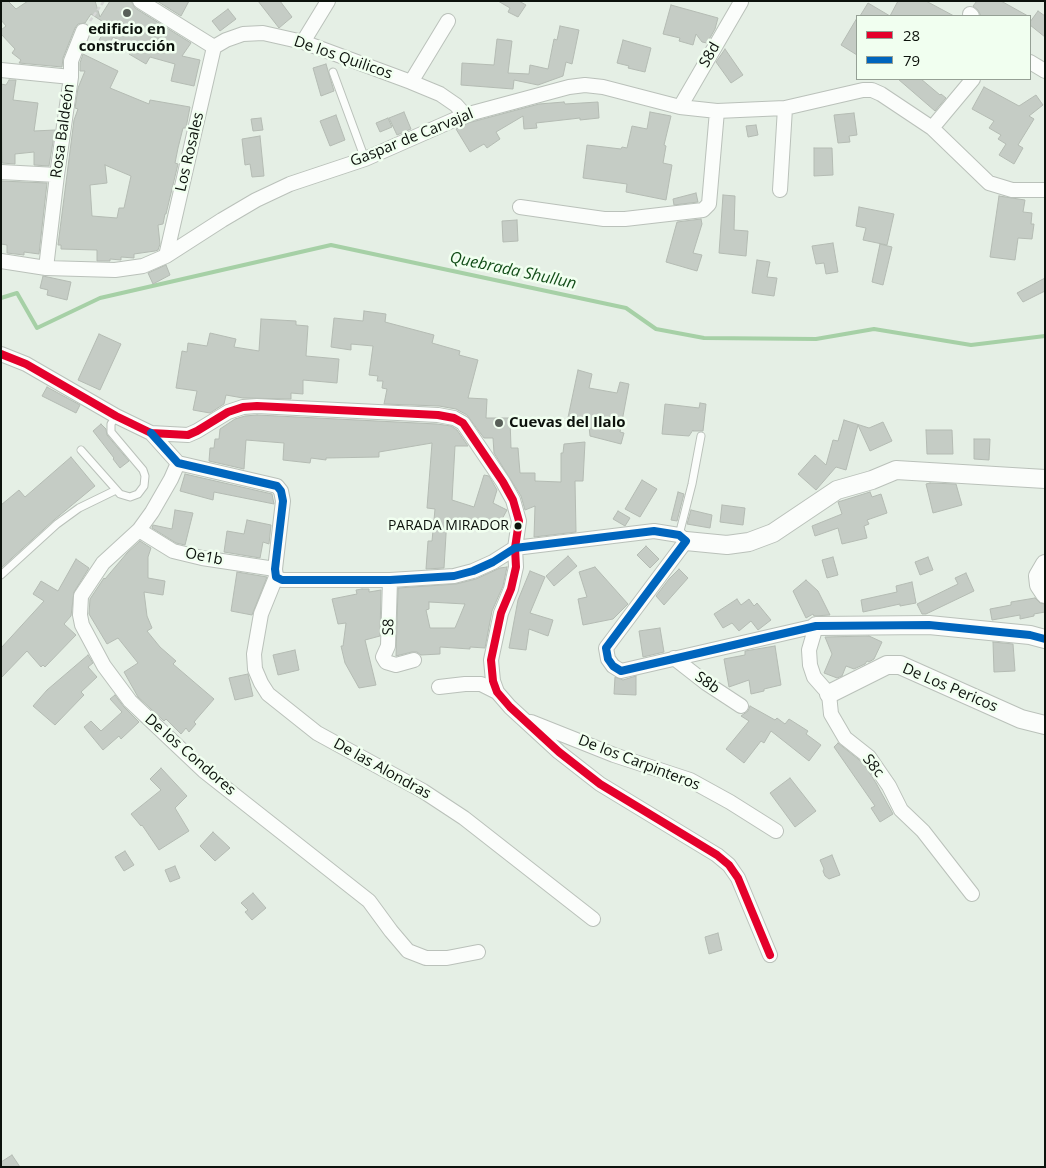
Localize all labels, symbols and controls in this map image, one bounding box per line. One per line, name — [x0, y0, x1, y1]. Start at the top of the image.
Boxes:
marker: edificio en construcción — [121, 7, 133, 19]
legend — [856, 15, 1031, 80]
place label: edificio en construcción — [79, 21, 175, 56]
text: 28 — [903, 25, 920, 45]
street label: De los Quilicos — [292, 33, 394, 83]
street label: S8d — [696, 39, 724, 71]
text: 79 — [903, 50, 920, 70]
street label: Rosa Baldeón — [47, 83, 79, 179]
street label: Gaspar de Carvajal — [348, 105, 476, 171]
street label: Los Rosales — [172, 111, 208, 193]
water label: Quebrada Shullun — [448, 248, 578, 294]
place label: Cuevas del Ilalo — [509, 414, 626, 432]
marker: Cuevas del Ilalo — [493, 417, 505, 429]
place label: PARADA MIRADOR — [388, 518, 509, 534]
marker: PARADA MIRADOR — [513, 521, 523, 531]
street label: Oe1b — [184, 545, 224, 569]
street label: S8 — [380, 618, 398, 636]
street label: De Los Pericos — [900, 660, 1000, 716]
street label: S8b — [691, 668, 723, 698]
street label: De los Condores — [141, 711, 239, 799]
street label: De los Carpinteros — [575, 731, 703, 795]
street label: De las Alondras — [330, 735, 434, 803]
street label: S8c — [858, 751, 888, 781]

